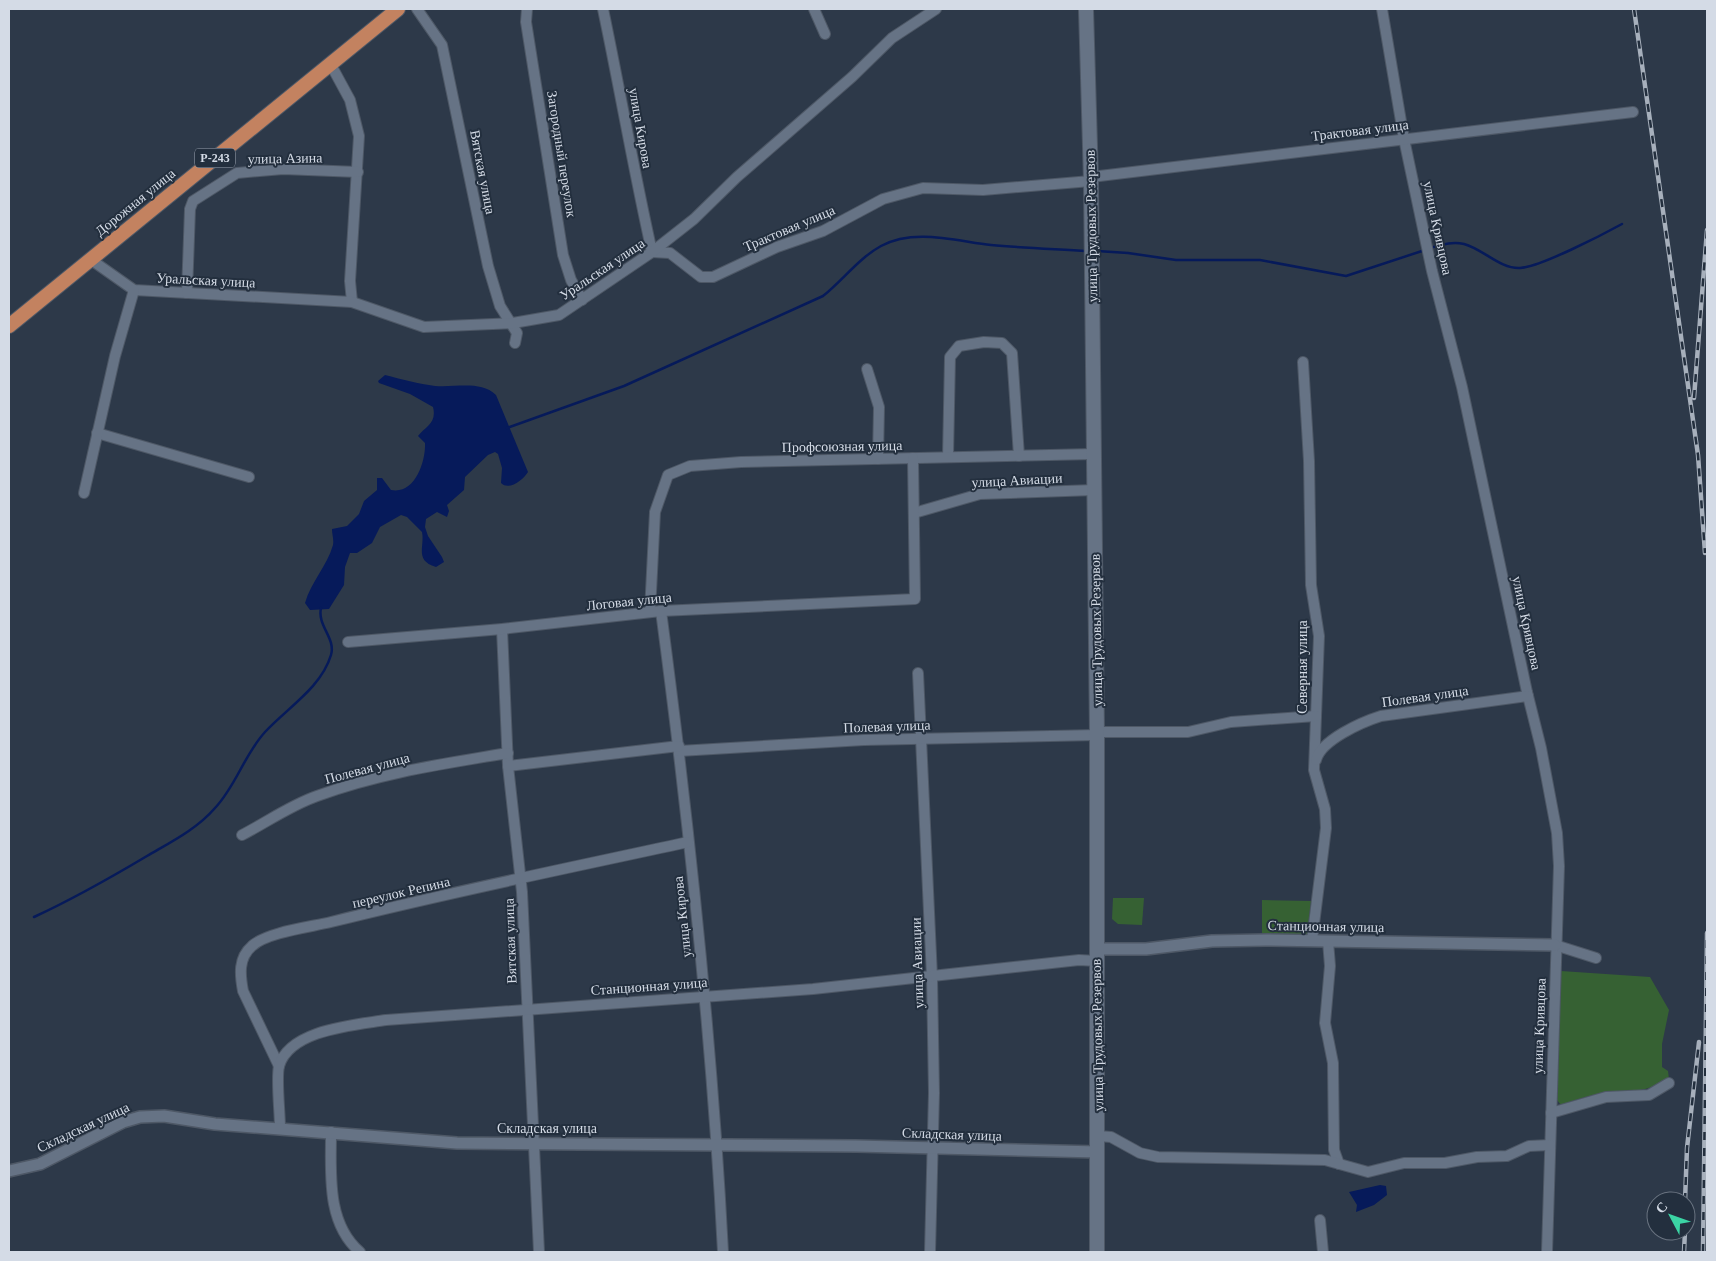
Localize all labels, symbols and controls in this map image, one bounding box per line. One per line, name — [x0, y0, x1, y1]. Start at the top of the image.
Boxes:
street label: улица Кирова — [626, 87, 655, 170]
street label: Загородный переулок — [544, 90, 579, 219]
street label: Трактовая улица — [1311, 117, 1410, 144]
street label: Вятская улица — [467, 129, 498, 216]
road number: Р-243 — [195, 148, 235, 168]
street label: улица Трудовых Резервов — [1083, 149, 1100, 302]
street label: улица Азина — [247, 150, 323, 167]
street label: Дорожная улица — [92, 165, 179, 239]
street label: улица Кривцова — [1420, 180, 1455, 277]
street label: Трактовая улица — [741, 202, 838, 254]
street label: Уральская улица — [557, 235, 648, 303]
street label: Уральская улица — [156, 270, 257, 291]
street label: Профсоюзная улица — [782, 438, 903, 455]
street label: улица Авиации — [971, 471, 1063, 490]
street label: улица Трудовых Резервов — [1088, 553, 1105, 706]
street label: улица Кривцова — [1509, 575, 1544, 672]
street label: Логовая улица — [586, 589, 673, 613]
street label: Северная улица — [1295, 619, 1310, 714]
street label: Полевая улица — [1381, 683, 1470, 710]
street label: Полевая улица — [843, 717, 932, 736]
street label: Полевая улица — [323, 750, 412, 787]
street label: переулок Репина — [351, 874, 452, 911]
street label: улица Кирова — [671, 875, 694, 958]
street label: Вятская улица — [501, 897, 519, 984]
street label: улица Авиации — [908, 917, 927, 1009]
street label: Станционная улица — [1267, 918, 1385, 935]
street label: улица Трудовых Резервов — [1089, 958, 1106, 1111]
street label: Станционная улица — [590, 975, 709, 998]
street label: улица Кривцова — [1530, 977, 1549, 1074]
street label: Складская улица — [35, 1099, 132, 1155]
street label: Складская улица — [497, 1121, 598, 1136]
street label: Складская улица — [902, 1125, 1003, 1144]
north arrow — [1646, 1191, 1696, 1241]
text: С — [1653, 1199, 1671, 1217]

